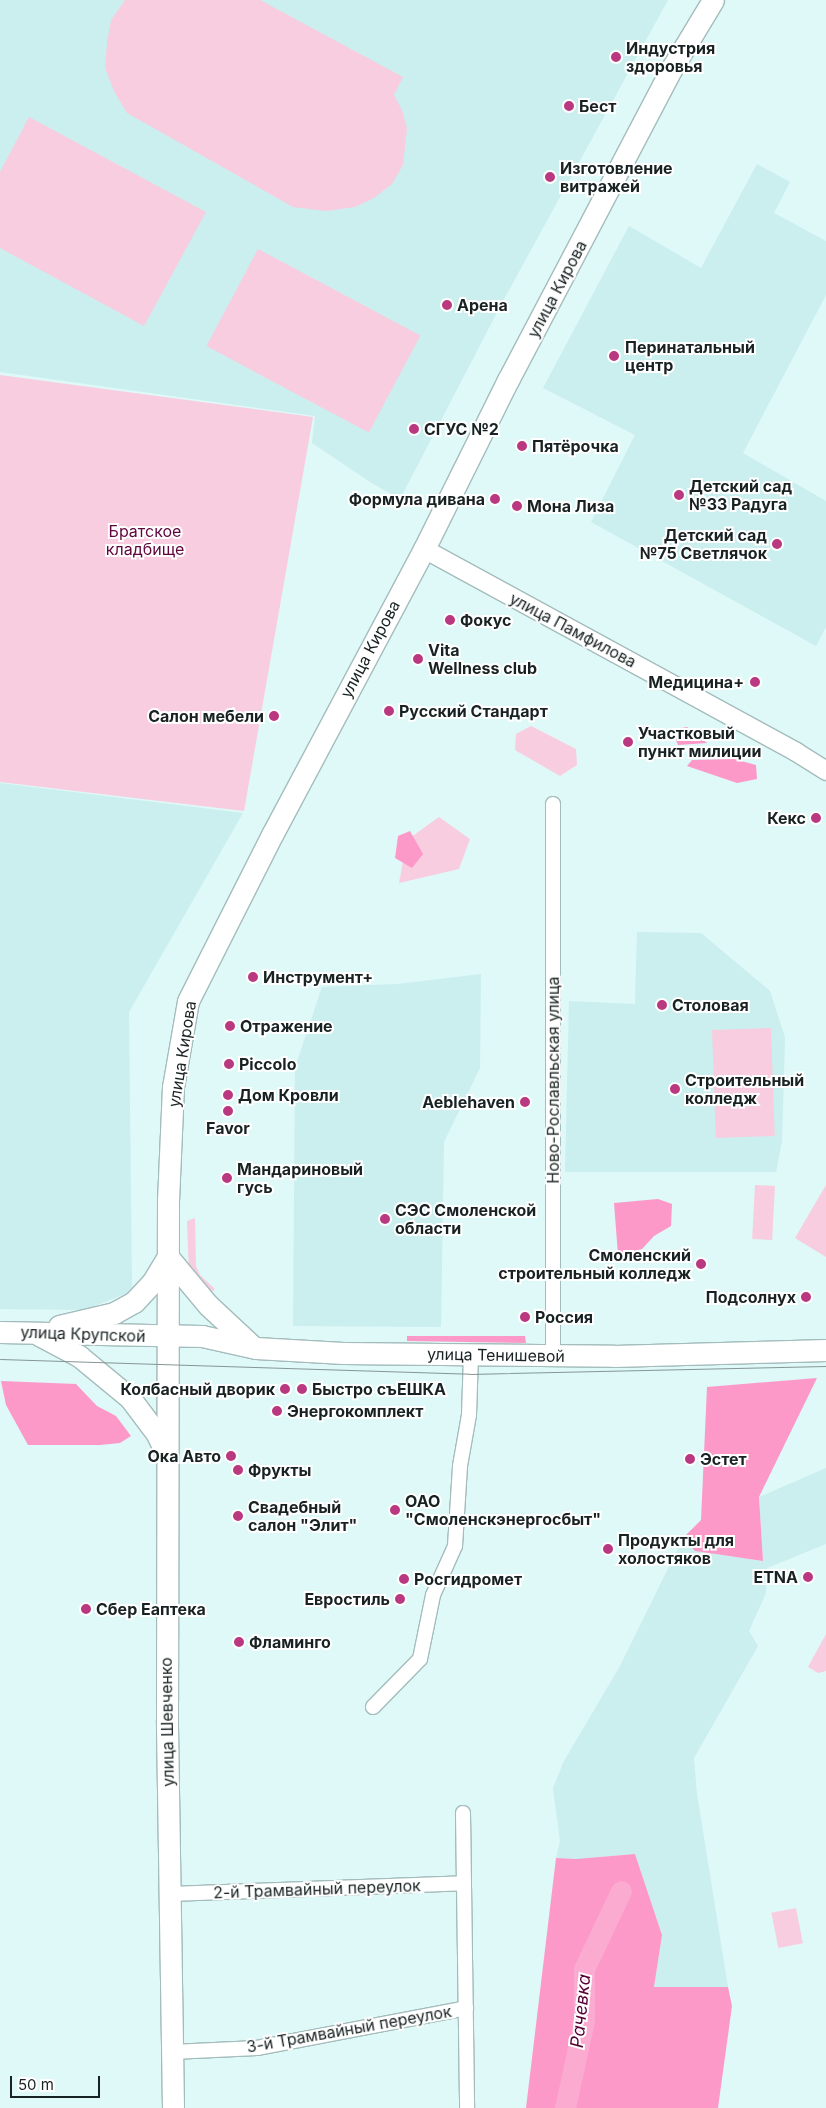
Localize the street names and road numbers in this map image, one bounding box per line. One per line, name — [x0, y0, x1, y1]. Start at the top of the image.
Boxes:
street label: улица Кирова — [523, 237, 591, 341]
street label: улица Памфилова — [506, 589, 640, 671]
street label: улица Кирова — [336, 597, 404, 701]
street label: Ново-Рославльская улица — [543, 976, 563, 1184]
street label: улица Кирова — [164, 999, 200, 1109]
street label: улица Крупской — [20, 1322, 146, 1346]
street label: улица Тенишевой — [427, 1344, 565, 1366]
street label: улица Шевченко — [156, 1657, 178, 1787]
street label: 2-й Трамвайный переулок — [213, 1876, 421, 1902]
street label: 3-й Трамвайный переулок — [245, 2001, 453, 2057]

